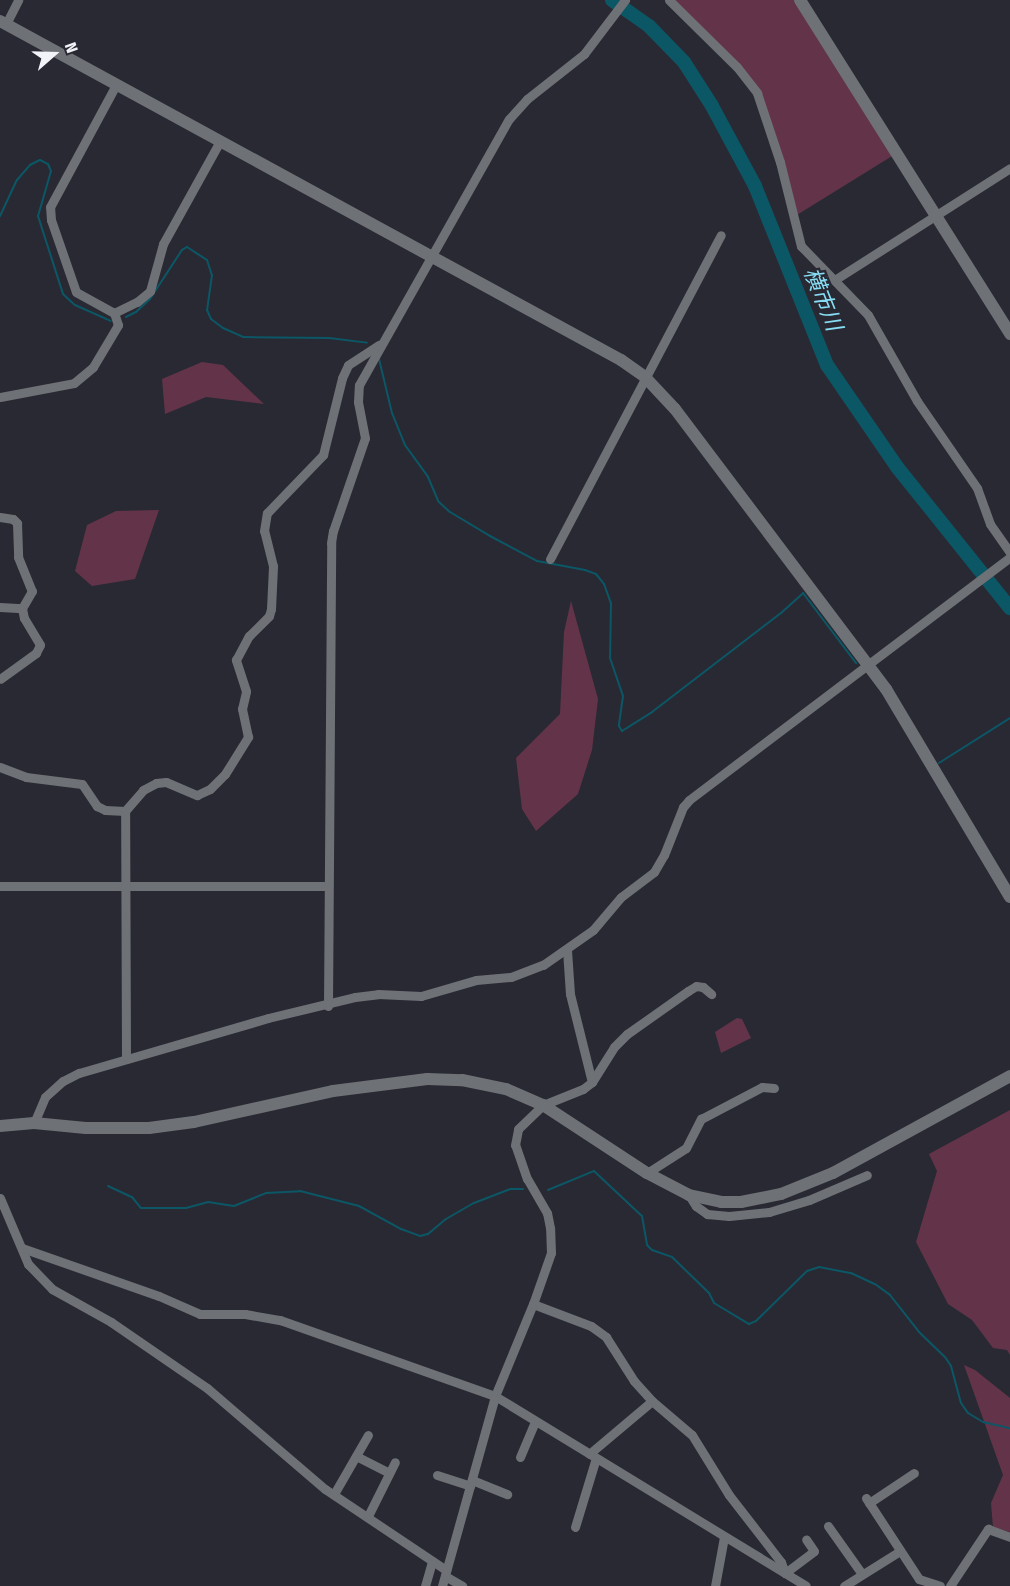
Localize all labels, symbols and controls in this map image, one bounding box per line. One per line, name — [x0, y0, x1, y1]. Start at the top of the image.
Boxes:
north arrow — [24, 24, 84, 84]
text: N — [61, 40, 82, 55]
water label: 横市川 — [798, 263, 848, 335]

